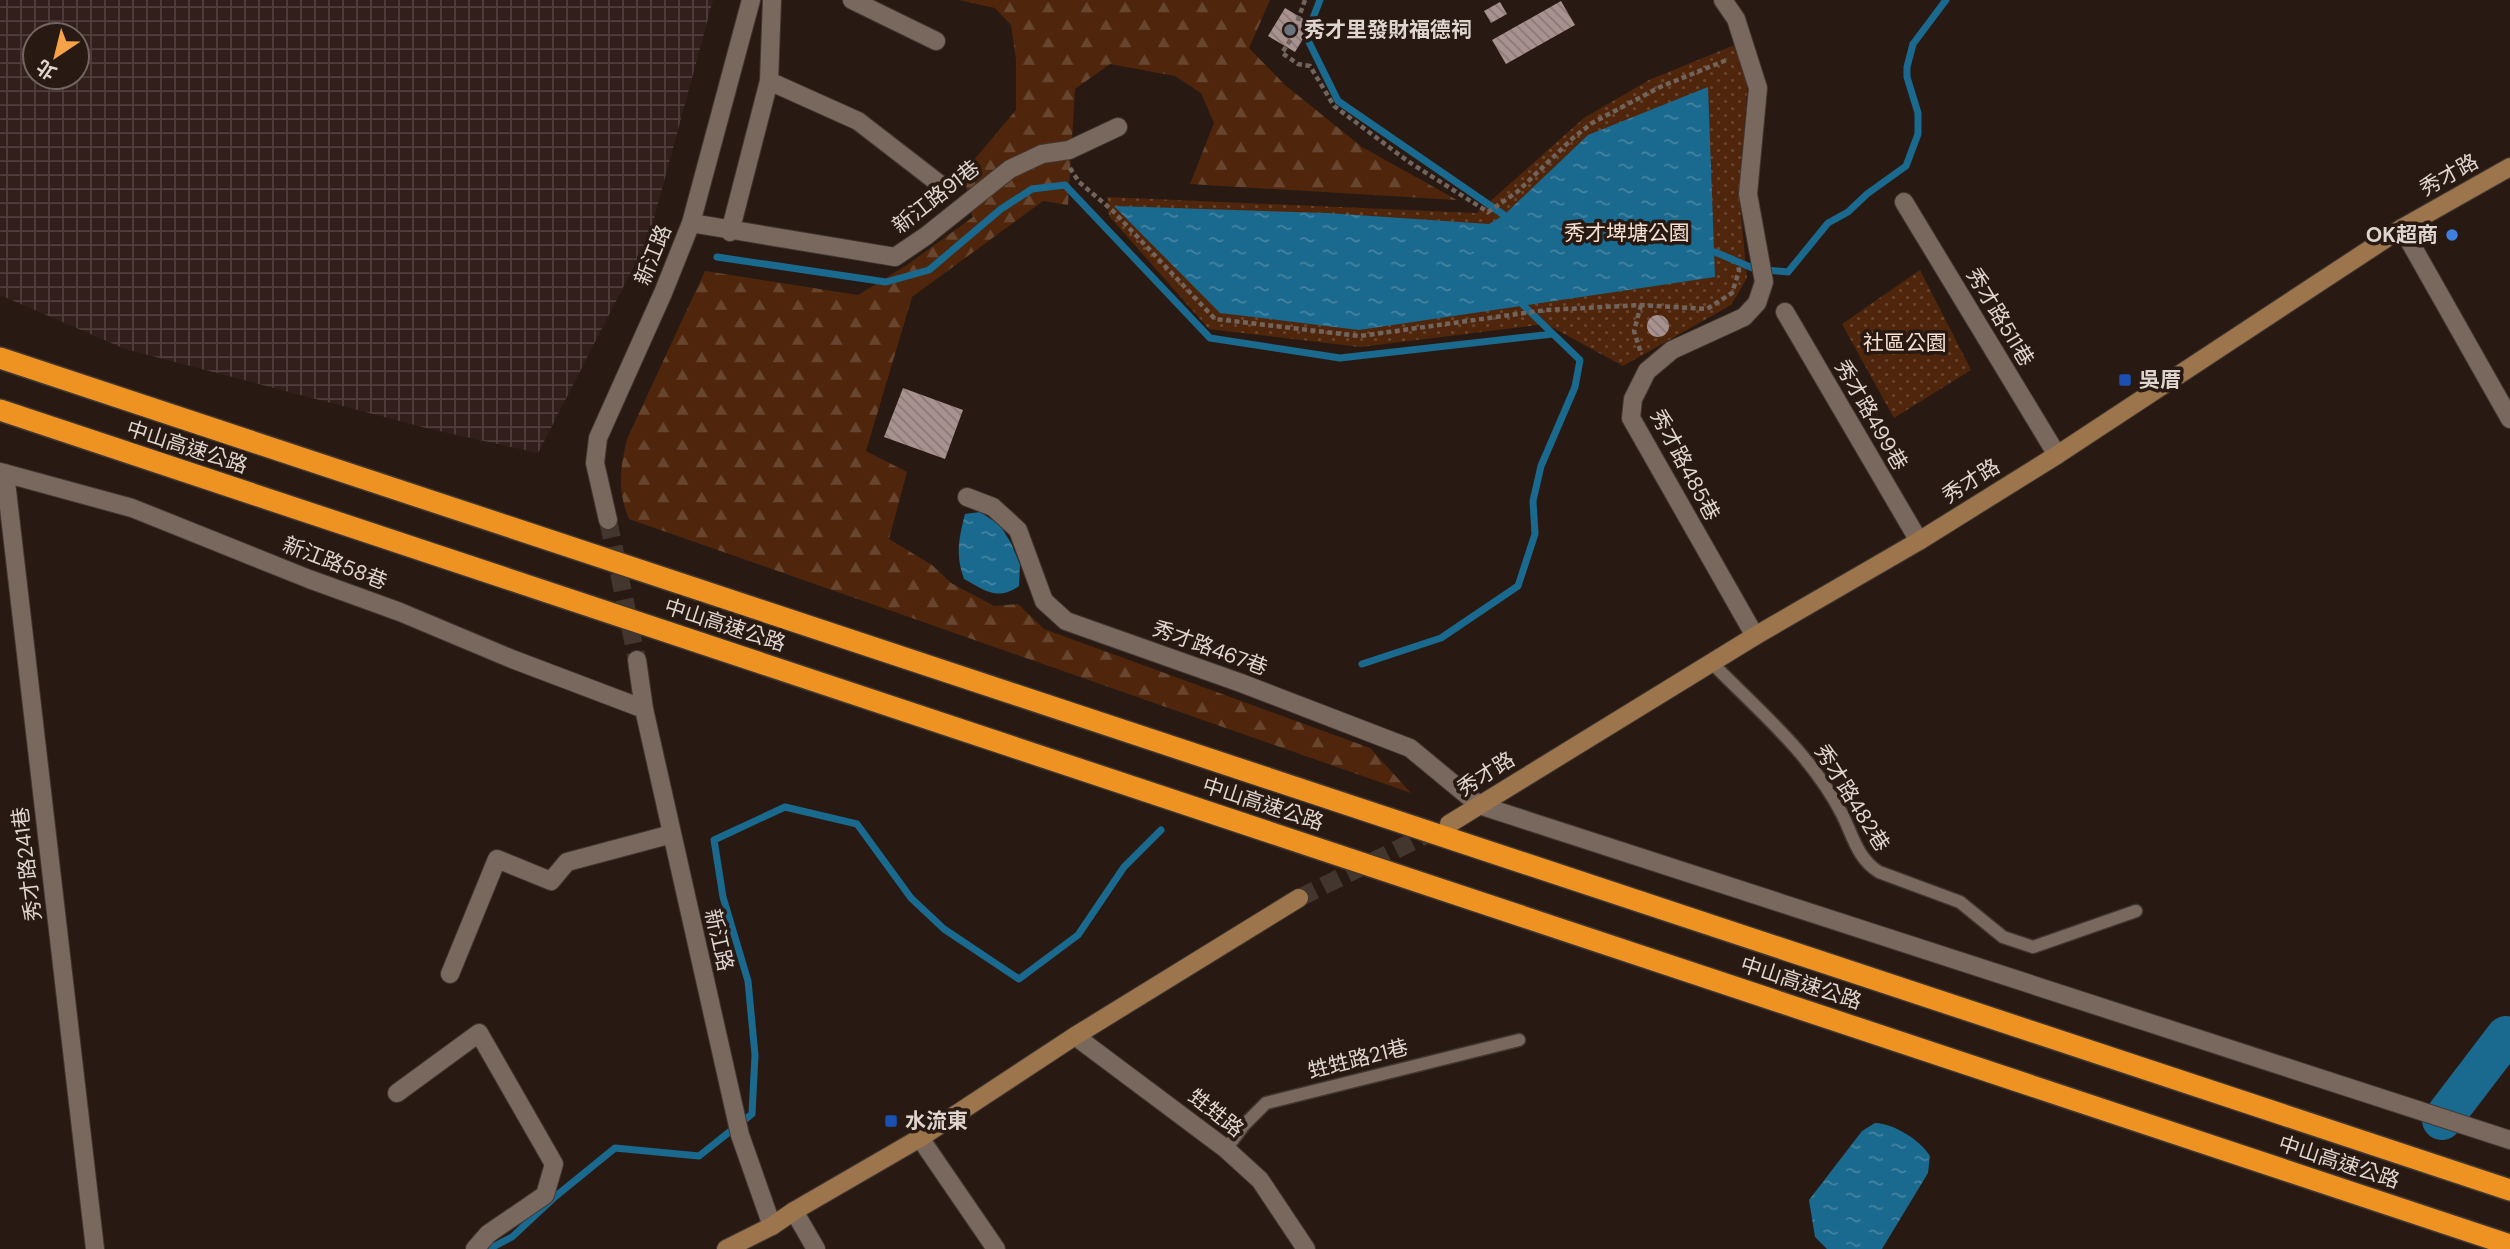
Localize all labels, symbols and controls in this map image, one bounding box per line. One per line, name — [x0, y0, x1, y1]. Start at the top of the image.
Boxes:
place label: 秀才里發財福德祠 — [1304, 16, 1472, 44]
north arrow — [21, 21, 91, 91]
marker: 秀才里發財福德祠 — [1282, 22, 1298, 38]
text: 北 — [32, 54, 61, 85]
street label: 秀才路 — [2415, 147, 2483, 203]
street label: 新江路91巷 — [887, 154, 985, 240]
park label: 秀才埤塘公園 — [1564, 219, 1690, 247]
street label: 新江路 — [628, 221, 678, 289]
place label: OK超商 — [2366, 221, 2438, 249]
marker: OK超商 — [2444, 227, 2460, 243]
street label: 秀才路511巷 — [1960, 263, 2040, 371]
park label: 社區公園 — [1863, 329, 1947, 357]
street label: 秀才路499巷 — [1828, 355, 1914, 475]
place label: 吳厝 — [2139, 366, 2181, 394]
marker: 吳厝 — [2117, 372, 2133, 388]
street label: 秀才路485巷 — [1644, 404, 1726, 526]
street label: 中山高速公路 — [123, 414, 251, 480]
street label: 秀才路 — [1937, 452, 2005, 510]
street label: 新江路58巷 — [279, 530, 391, 596]
street label: 中山高速公路 — [661, 592, 789, 658]
street label: 秀才路467巷 — [1149, 614, 1271, 682]
street label: 秀才路482巷 — [1808, 739, 1896, 857]
street label: 秀才路 — [1452, 745, 1520, 803]
street label: 中山高速公路 — [1199, 771, 1327, 837]
street label: 秀才路241巷 — [6, 805, 48, 923]
street label: 新江路 — [698, 906, 740, 974]
street label: 中山高速公路 — [1737, 950, 1865, 1016]
street label: 甡甡路21巷 — [1305, 1033, 1411, 1085]
street label: 甡甡路 — [1183, 1083, 1249, 1143]
place label: 水流東 — [905, 1107, 968, 1135]
marker: 水流東 — [883, 1113, 899, 1129]
street label: 中山高速公路 — [2275, 1129, 2403, 1195]

